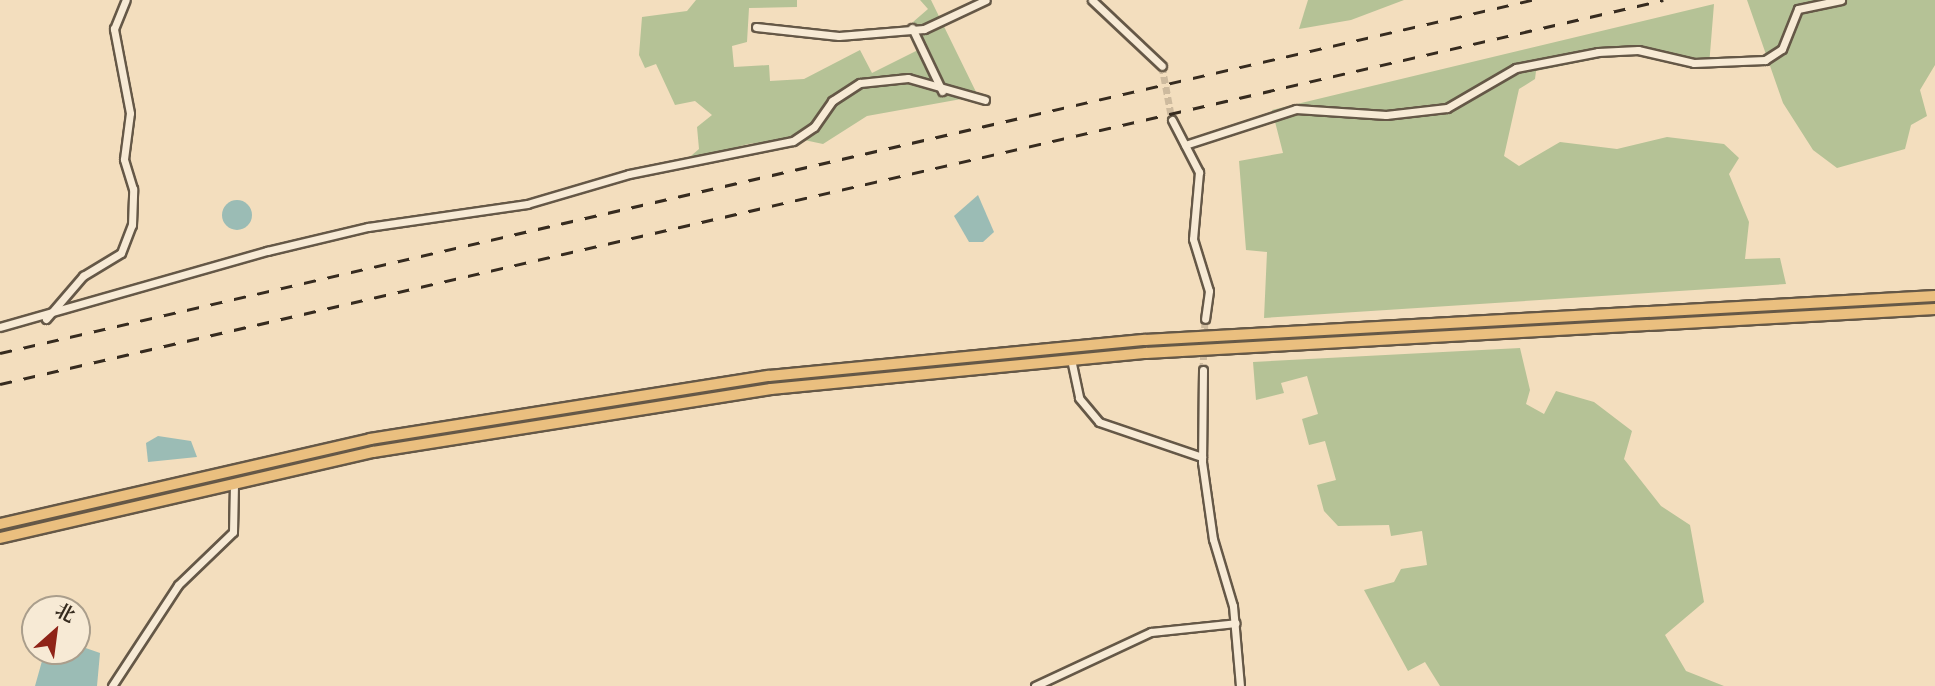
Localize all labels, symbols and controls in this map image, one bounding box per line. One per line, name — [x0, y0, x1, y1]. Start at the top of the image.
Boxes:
north arrow — [21, 595, 91, 665]
text: 北 — [51, 599, 78, 627]

